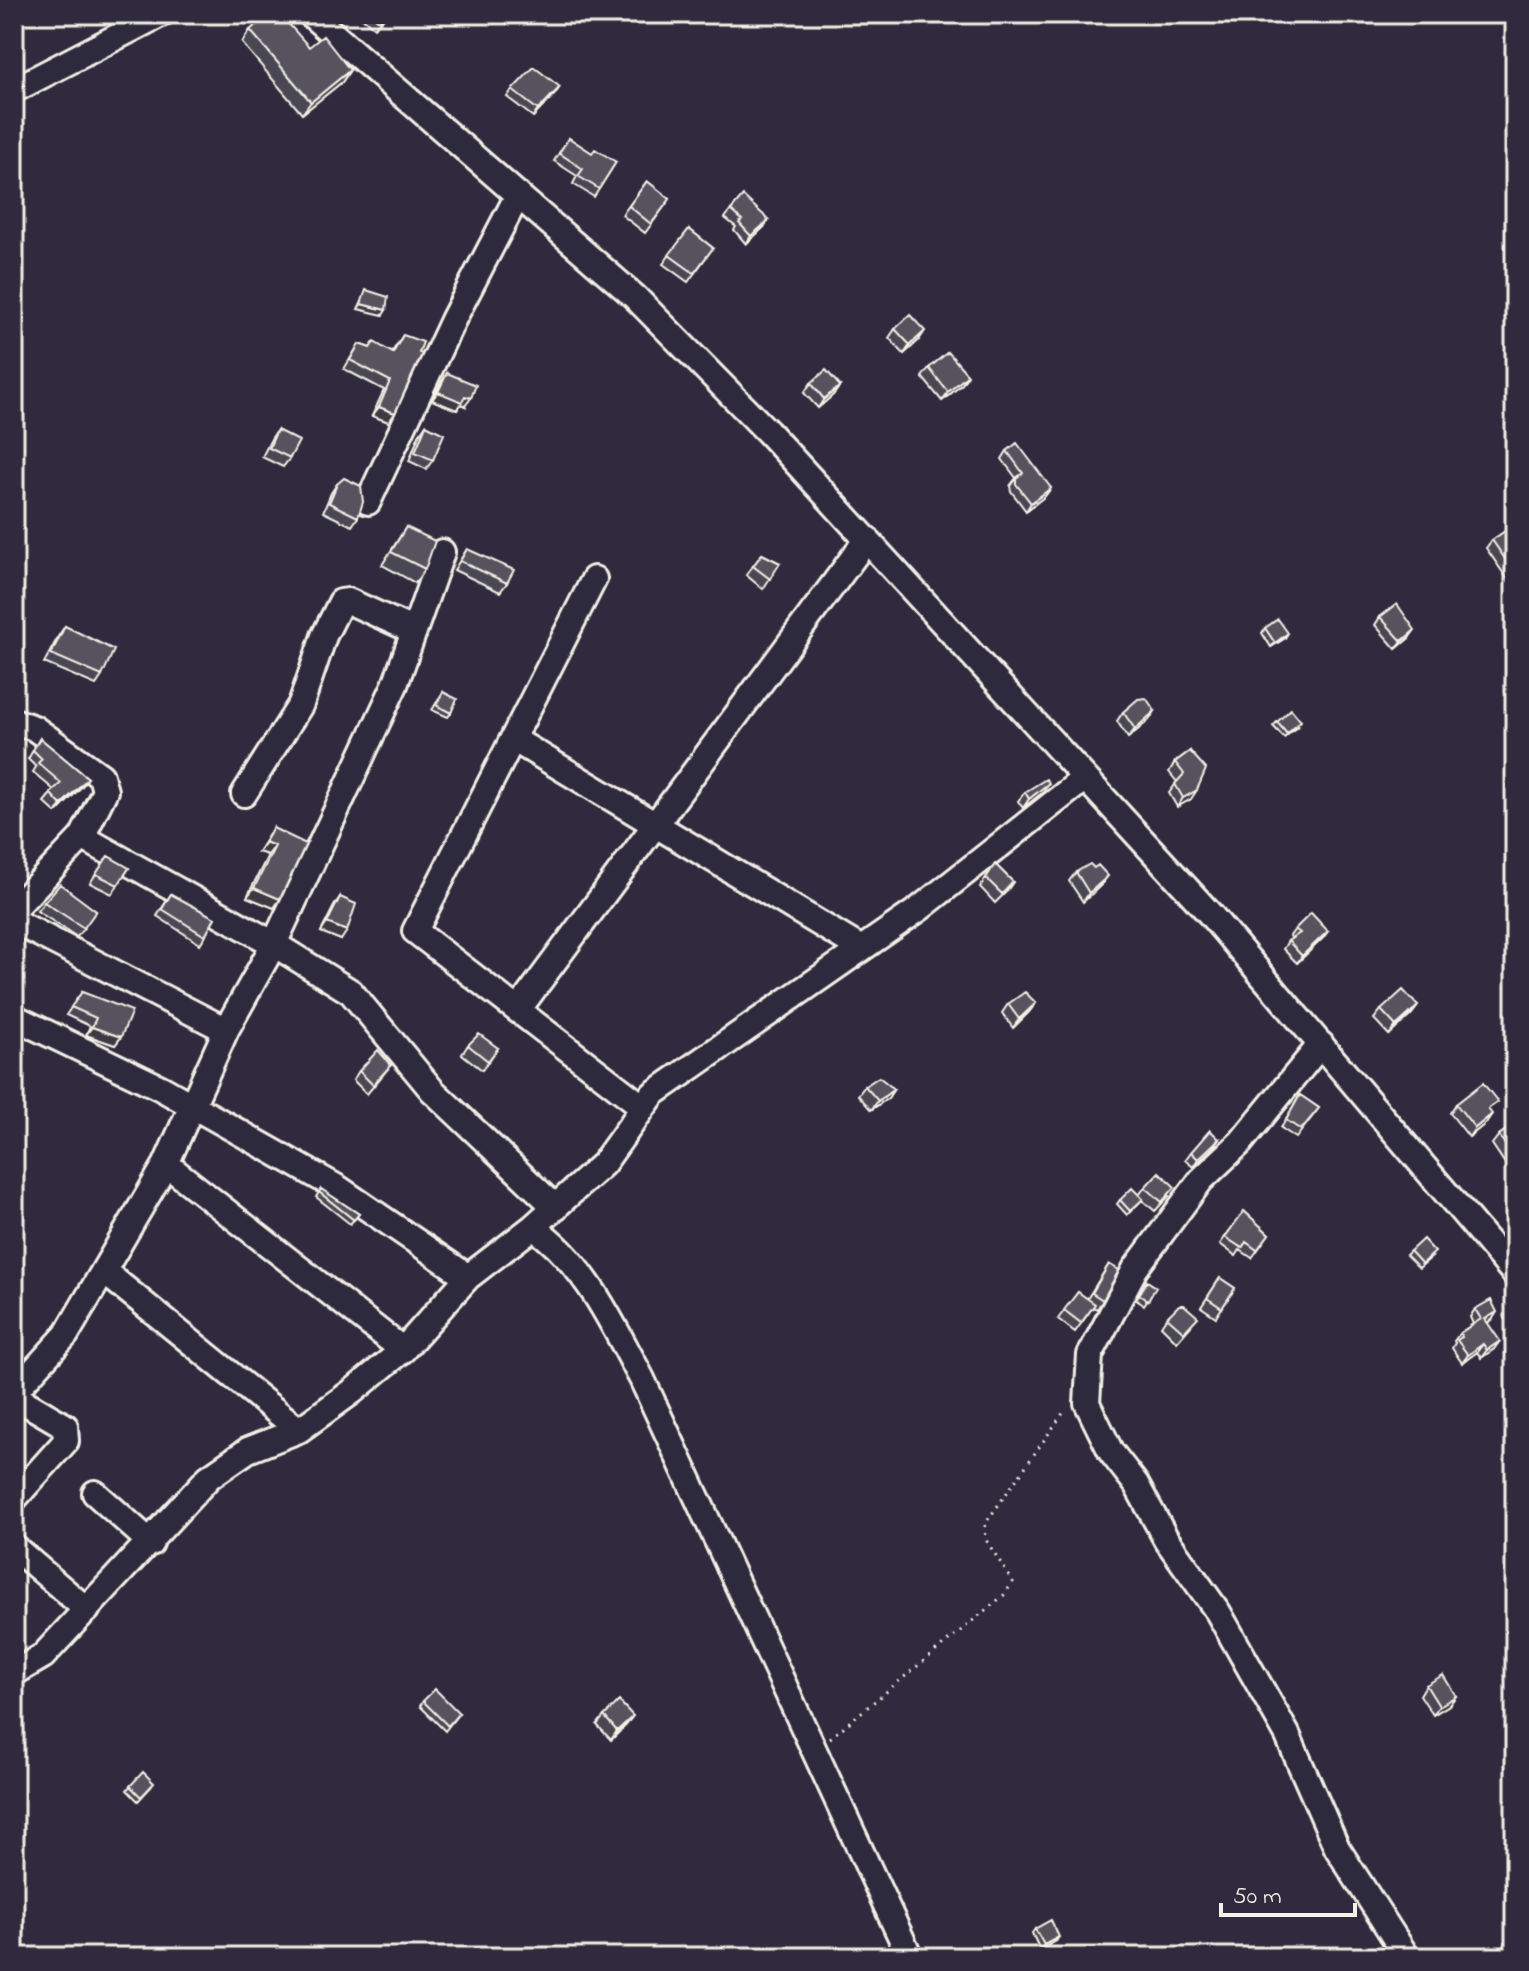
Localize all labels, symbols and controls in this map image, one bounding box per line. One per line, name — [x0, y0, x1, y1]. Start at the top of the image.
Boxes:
scale bar — [1221, 1867, 1355, 1917]
text: 50 m — [1233, 1880, 1282, 1915]

